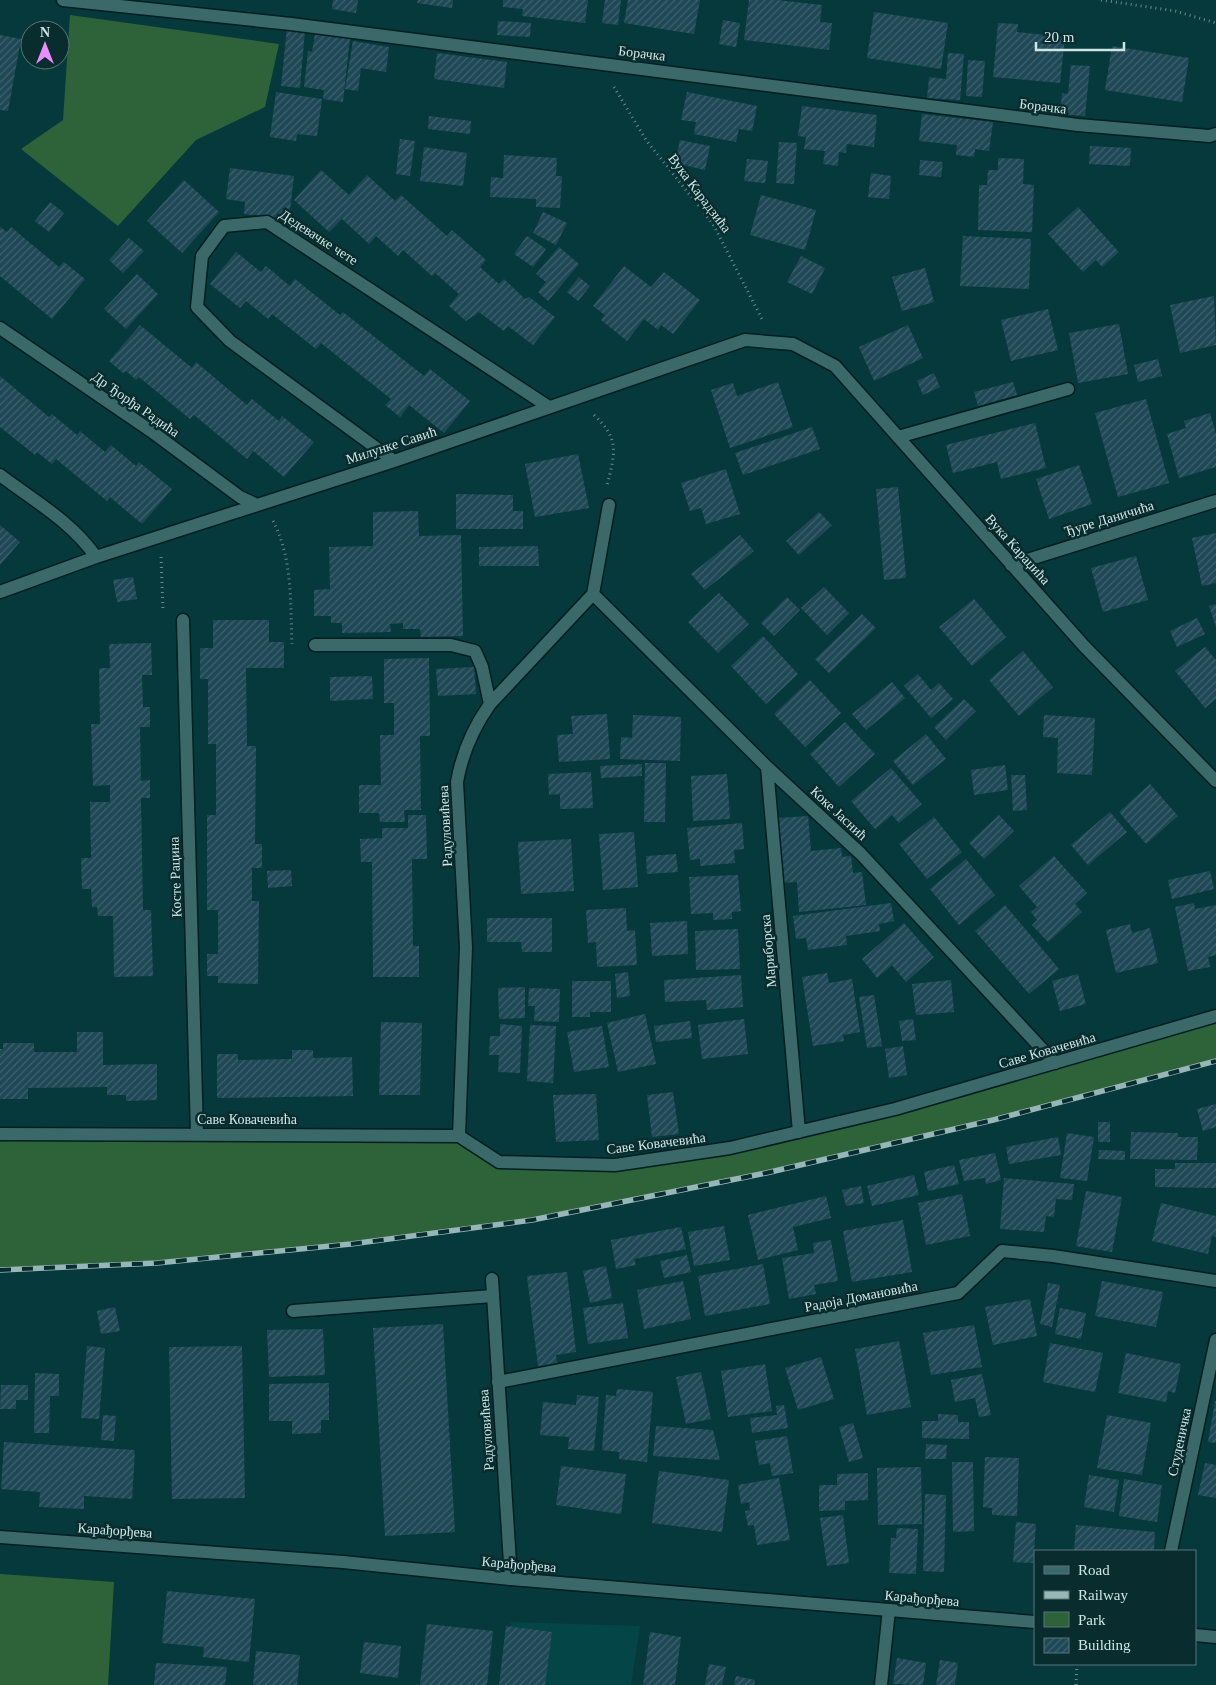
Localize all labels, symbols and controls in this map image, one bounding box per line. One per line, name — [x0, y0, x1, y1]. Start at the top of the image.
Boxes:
north arrow — [20, 20, 70, 70]
scale bar — [1036, 20, 1124, 52]
text: N — [40, 25, 50, 40]
text: 20 m — [1044, 29, 1075, 45]
street label: Борачка — [617, 43, 667, 64]
street label: Борачка — [1018, 96, 1068, 117]
street label: Вука Карадзића — [665, 151, 735, 236]
street label: Дедевачке чете — [277, 207, 361, 268]
street label: Др Ђорђа Радића — [89, 369, 183, 441]
street label: Милунке Савић — [344, 424, 438, 467]
street label: Ђуре Даничића — [1063, 498, 1156, 539]
street label: Вука Караџића — [982, 511, 1054, 588]
street label: Коке Јаснић — [807, 783, 870, 843]
street label: Радуловићева — [436, 784, 455, 867]
street label: Косте Рацина — [167, 836, 184, 918]
street label: Мариборска — [758, 913, 779, 988]
street label: Саве Ковачевића — [997, 1029, 1098, 1071]
street label: Саве Ковачевића — [197, 1112, 298, 1127]
street label: Саве Ковачевића — [605, 1130, 707, 1157]
street label: Радоја Домановића — [803, 1278, 920, 1315]
street label: Радуловићева — [476, 1388, 497, 1471]
street label: Студеничка — [1165, 1406, 1194, 1478]
street label: Карађорђева — [77, 1520, 154, 1541]
legend — [1034, 1550, 1196, 1665]
street label: Карађорђева — [481, 1554, 558, 1575]
text: Road — [1078, 1562, 1110, 1578]
text: Railway — [1078, 1587, 1128, 1603]
street label: Карађорђева — [884, 1588, 961, 1609]
text: Park — [1078, 1612, 1106, 1628]
text: Building — [1078, 1637, 1131, 1653]

